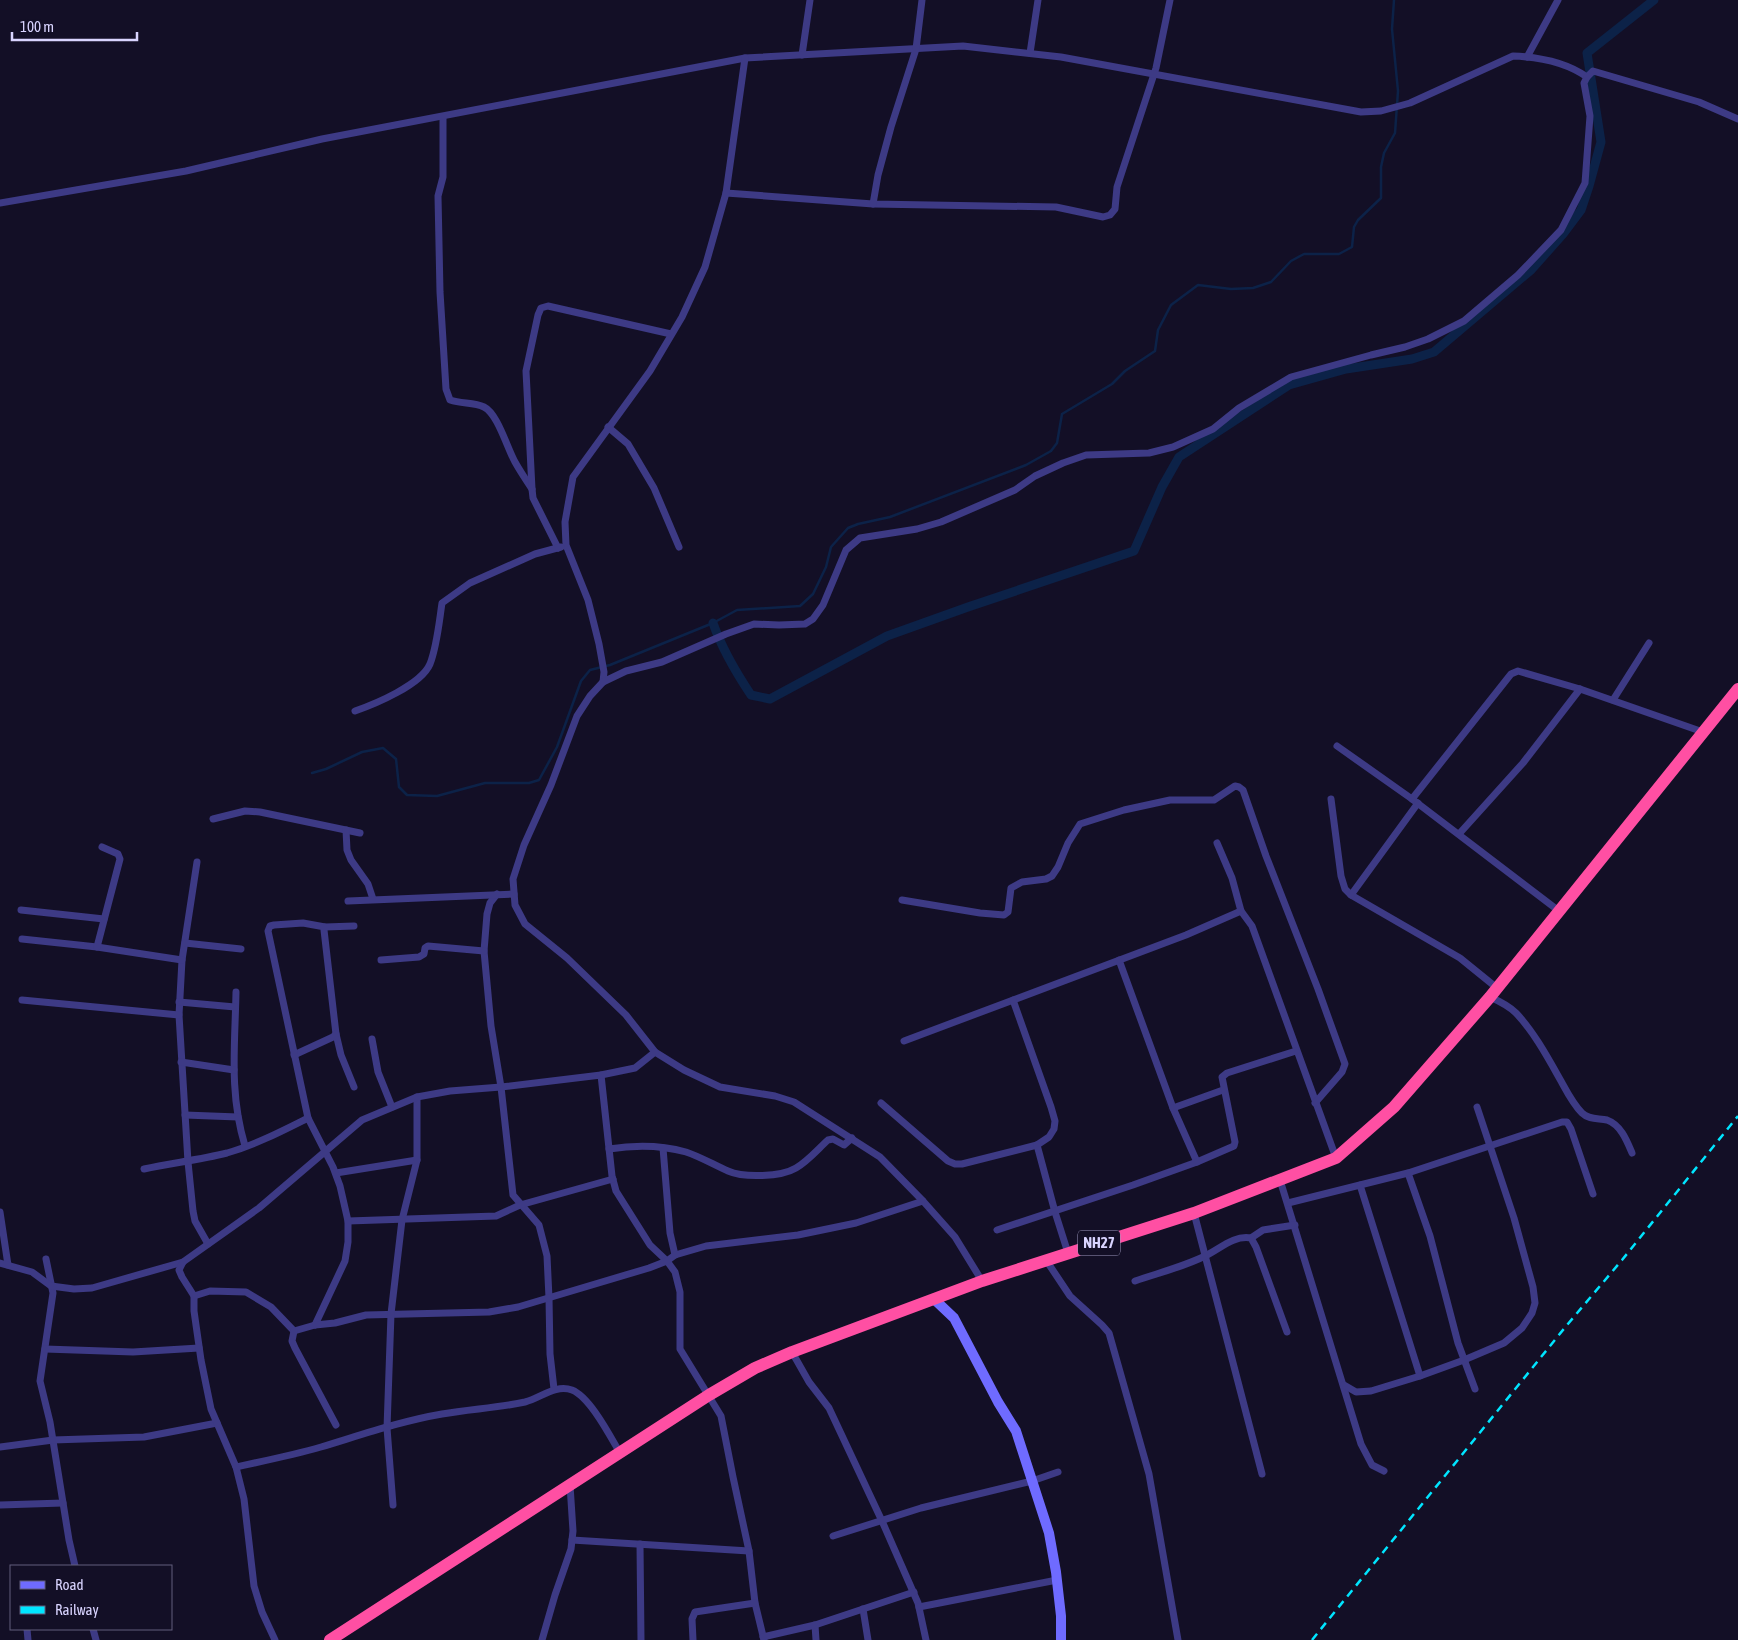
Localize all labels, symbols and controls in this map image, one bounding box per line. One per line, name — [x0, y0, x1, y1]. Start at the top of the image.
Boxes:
scale bar — [12, 10, 138, 42]
text: 100 m — [20, 18, 54, 35]
road number: NH27 — [1078, 1230, 1120, 1256]
legend — [10, 1565, 172, 1630]
text: Road — [55, 1576, 84, 1593]
text: Railway — [55, 1601, 99, 1618]

